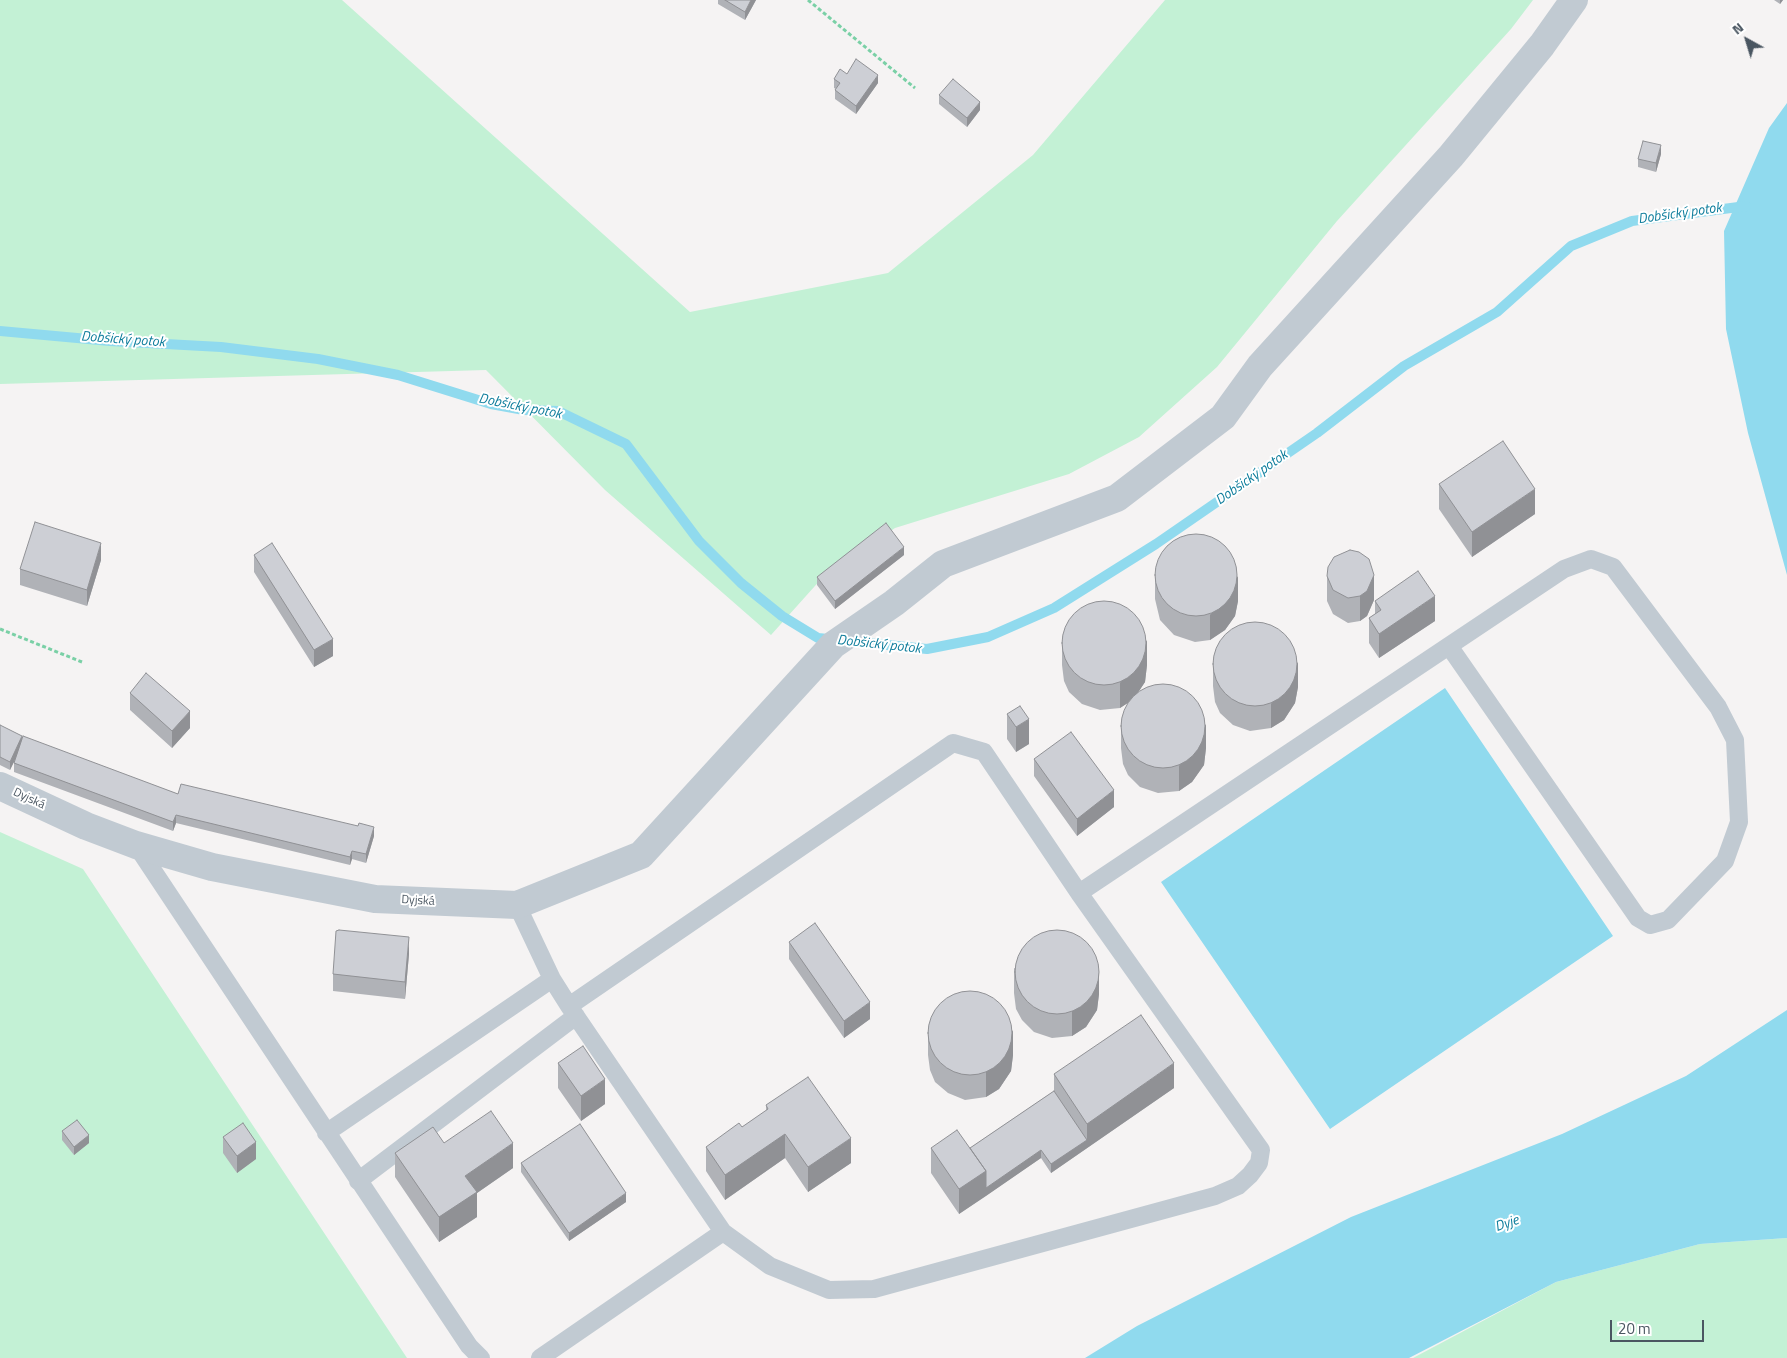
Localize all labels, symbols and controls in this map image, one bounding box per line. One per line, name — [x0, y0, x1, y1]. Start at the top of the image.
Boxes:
north arrow — [1722, 15, 1772, 65]
text: N — [1727, 17, 1748, 39]
water label: Dobšický potok — [1637, 200, 1723, 228]
water label: Dobšický potok — [80, 329, 166, 351]
water label: Dobšický potok — [477, 391, 563, 423]
water label: Dobšický potok — [1213, 447, 1291, 509]
water label: Dobšický potok — [836, 632, 922, 658]
street label: Dyjská — [11, 785, 47, 813]
street label: Dyjská — [401, 893, 435, 909]
water label: Dyje — [1493, 1212, 1521, 1236]
scale bar — [1612, 1310, 1706, 1342]
text: 20 m — [1618, 1317, 1651, 1340]

